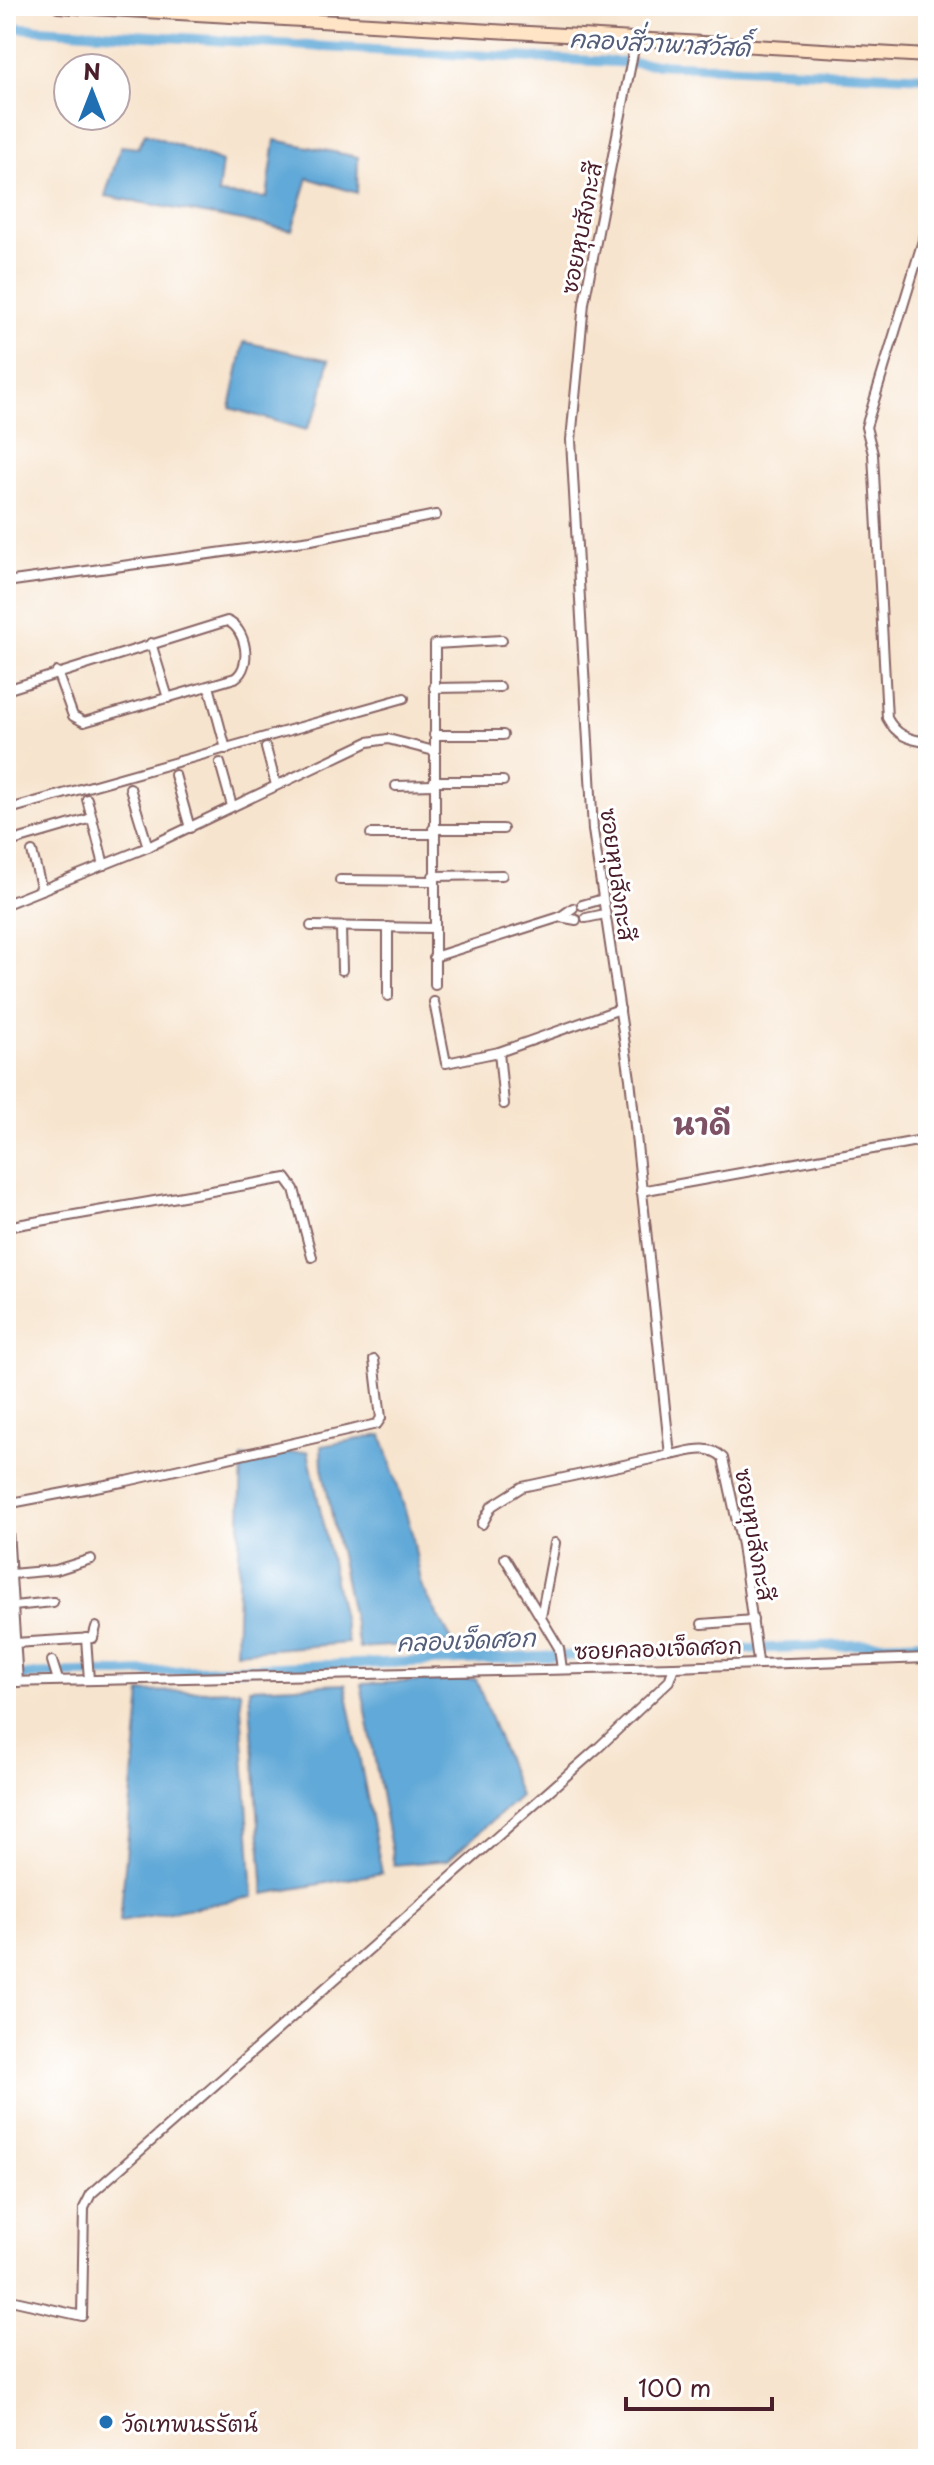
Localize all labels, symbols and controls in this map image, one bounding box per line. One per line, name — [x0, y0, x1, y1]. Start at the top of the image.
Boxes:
water label: คลองสี่วาพาสวัสดิ์ — [569, 17, 758, 65]
north arrow — [52, 52, 132, 132]
text: N — [83, 54, 101, 87]
street label: ซอยหุบสังกะสี — [551, 158, 611, 297]
street label: ซอยหุบสังกะสี — [591, 806, 645, 944]
district label: นาดี — [673, 1100, 731, 1145]
street label: ซอยหุบสังกะสี — [726, 1465, 784, 1604]
water label: คลองเจ็ดศอก — [396, 1619, 538, 1659]
street label: ซอยคลองเจ็ดศอก — [573, 1628, 743, 1666]
scale bar — [626, 2361, 772, 2411]
text: 100 m — [638, 2369, 711, 2405]
place label: วัดเทพนรรัตน์ — [122, 2406, 258, 2439]
marker: วัดเทพนรรัตน์ — [97, 2413, 115, 2431]

